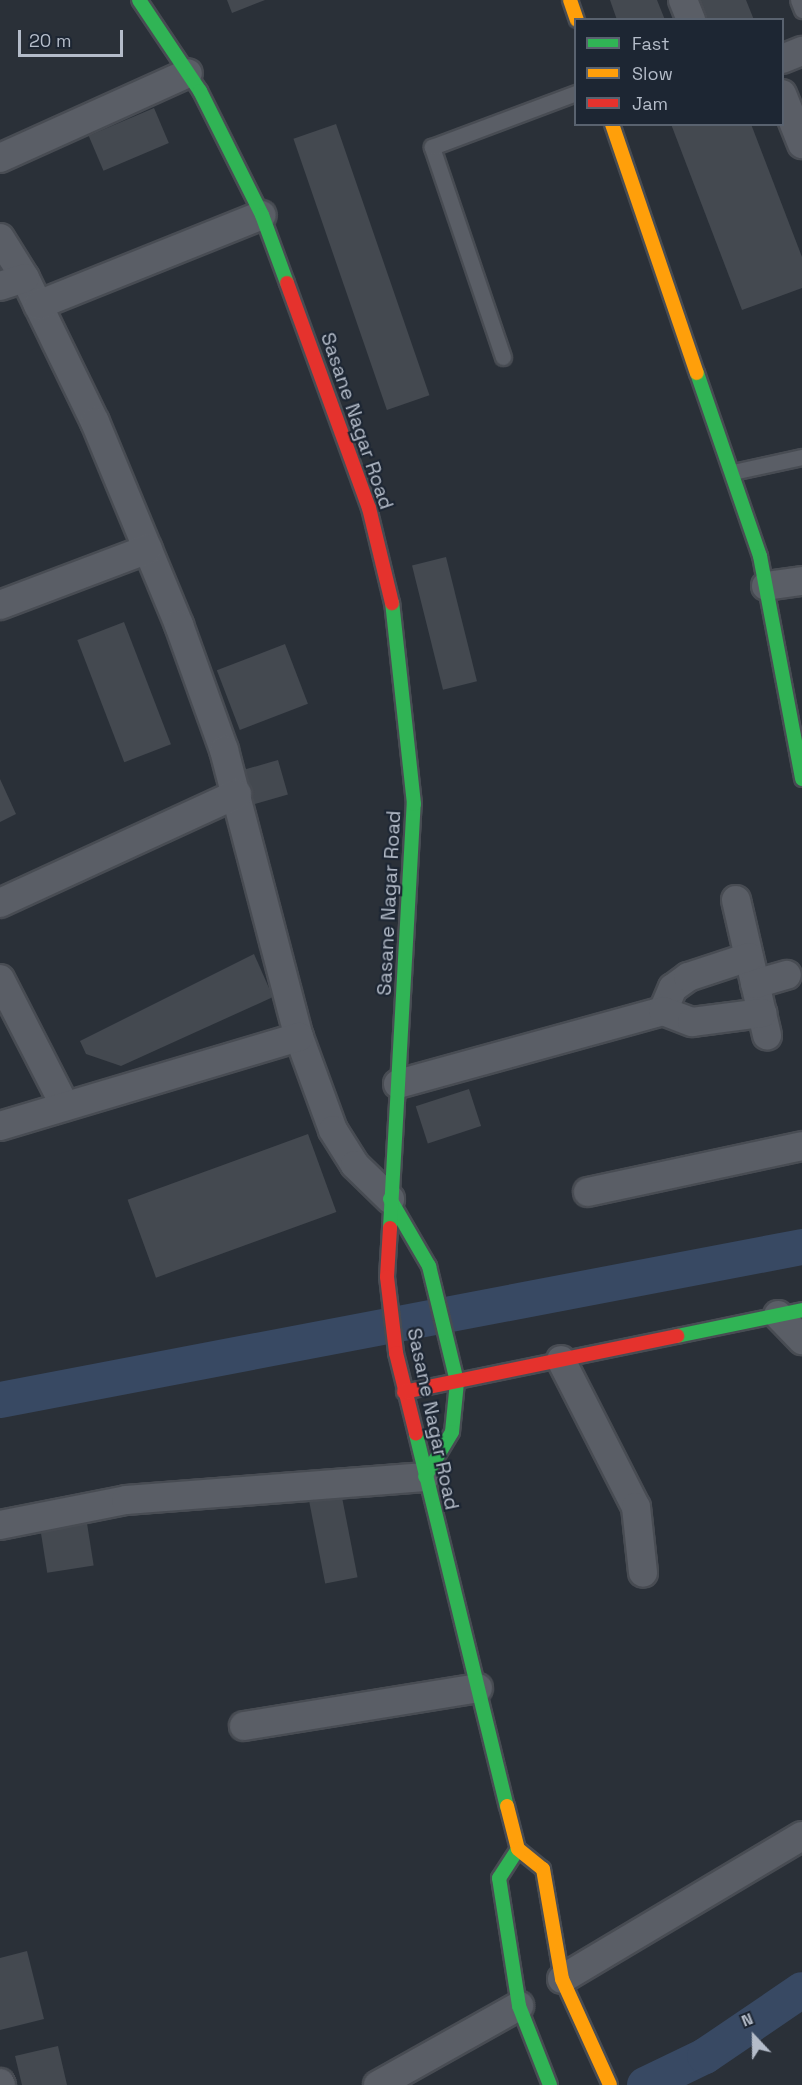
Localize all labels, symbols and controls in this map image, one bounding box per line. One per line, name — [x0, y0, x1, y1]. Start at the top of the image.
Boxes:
scale bar — [21, 18, 126, 56]
legend — [574, 18, 784, 126]
text: 20 m — [29, 29, 72, 52]
text: Fast — [632, 32, 669, 55]
text: Slow — [632, 62, 673, 85]
text: Jam — [632, 92, 668, 115]
street label: Sasane Nagar Road — [315, 329, 399, 513]
street label: Sasane Nagar Road — [372, 810, 406, 996]
street label: Sasane Nagar Road — [402, 1326, 464, 1512]
north arrow — [724, 2007, 784, 2067]
text: N — [738, 2008, 756, 2032]

